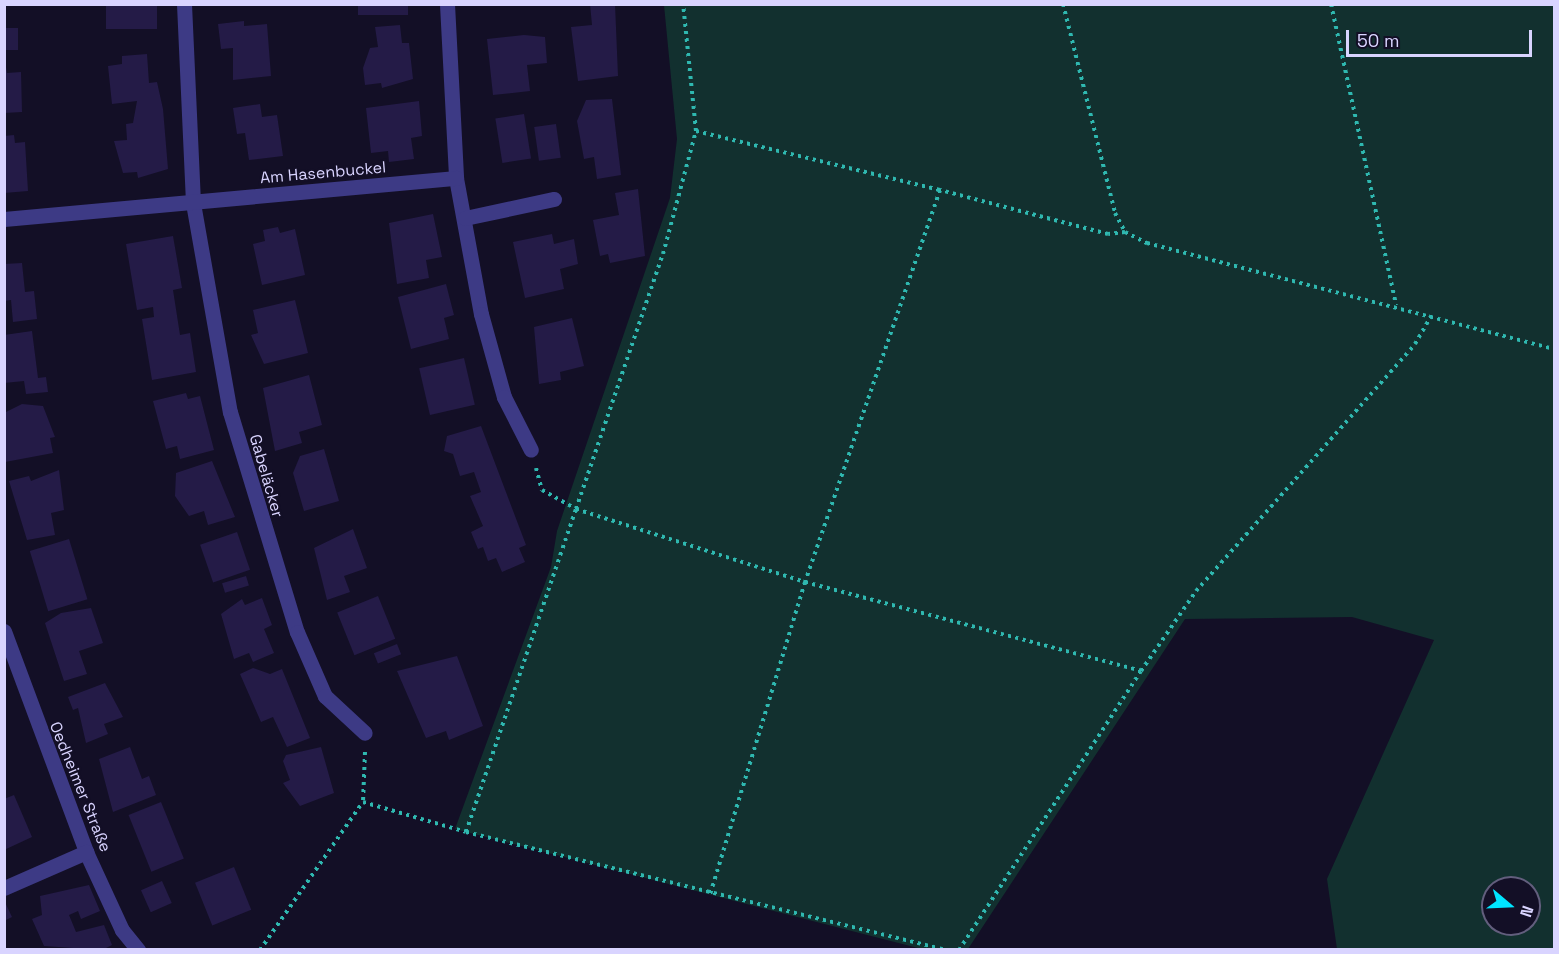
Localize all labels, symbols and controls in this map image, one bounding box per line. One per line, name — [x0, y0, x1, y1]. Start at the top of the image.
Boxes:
scale bar — [1349, 18, 1535, 56]
text: 50 m — [1357, 29, 1399, 52]
street label: Am Hasenbuckel — [259, 158, 387, 188]
street label: Gabeläcker — [245, 432, 287, 520]
street label: Oedheimer Straße — [45, 719, 115, 855]
north arrow — [1481, 876, 1541, 936]
text: N — [1515, 903, 1538, 920]

